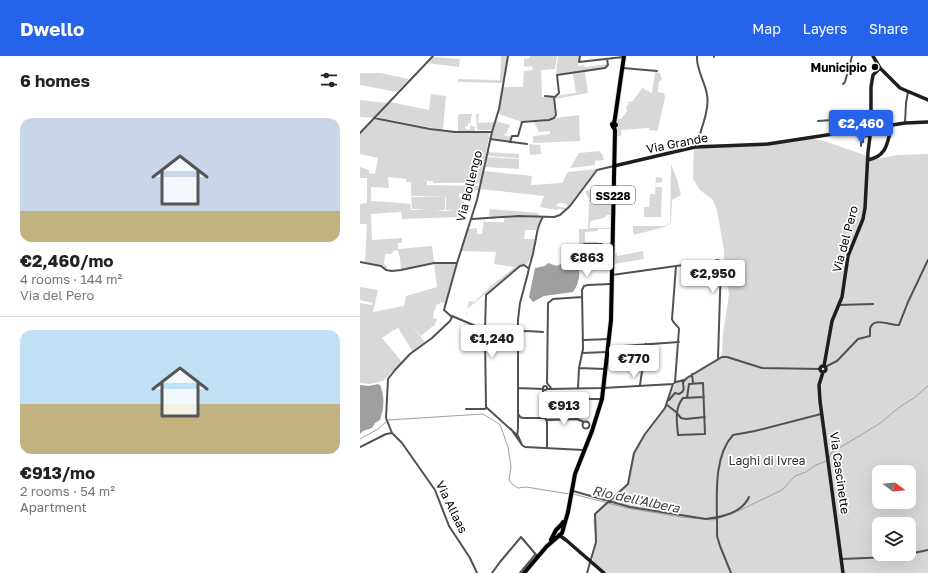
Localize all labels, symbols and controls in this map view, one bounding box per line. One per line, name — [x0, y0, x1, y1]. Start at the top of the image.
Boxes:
text: Dwello — [20, 17, 85, 40]
text: Map — [752, 20, 781, 37]
text: Layers — [803, 20, 847, 37]
text: Share — [869, 20, 908, 37]
place label: Municipio — [811, 60, 867, 75]
marker: Municipio — [870, 62, 880, 72]
icon: filters — [318, 69, 340, 91]
text: 6 homes — [20, 70, 90, 91]
pin: €2,460 — [828, 110, 894, 144]
text: €2,460 — [838, 115, 884, 131]
street label: Via Grande — [645, 130, 709, 156]
icon: home — [144, 144, 216, 216]
street label: Via Bollengo — [453, 149, 485, 223]
road number: SS228 — [591, 186, 635, 204]
street label: Via del Pero — [829, 204, 861, 274]
pin: €863 — [563, 244, 611, 278]
text: €863 — [570, 249, 604, 265]
text: €2,460/mo — [20, 250, 114, 271]
pin: €2,950 — [680, 260, 746, 294]
text: €2,950 — [690, 265, 736, 281]
text: 4 rooms · 144 m² — [20, 271, 122, 287]
text: Via del Pero — [20, 287, 94, 303]
pin: €1,240 — [459, 325, 525, 359]
text: €1,240 — [470, 330, 514, 346]
pin: €770 — [610, 345, 658, 379]
text: €770 — [618, 350, 650, 366]
icon: home — [144, 356, 216, 428]
pin: €913 — [540, 392, 588, 426]
text: €913 — [548, 397, 580, 413]
street label: Via Cascinette — [827, 431, 853, 515]
park label: Laghi di Ivrea — [728, 453, 806, 468]
text: €913/mo — [20, 462, 95, 483]
north arrow — [872, 465, 916, 509]
map controls — [872, 465, 916, 561]
street label: Via Allaas — [433, 478, 471, 536]
water label: Rio dell'Albera — [591, 482, 682, 516]
text: 2 rooms · 54 m² — [20, 483, 115, 499]
text: Apartment — [20, 499, 87, 515]
button: layers — [872, 517, 916, 561]

